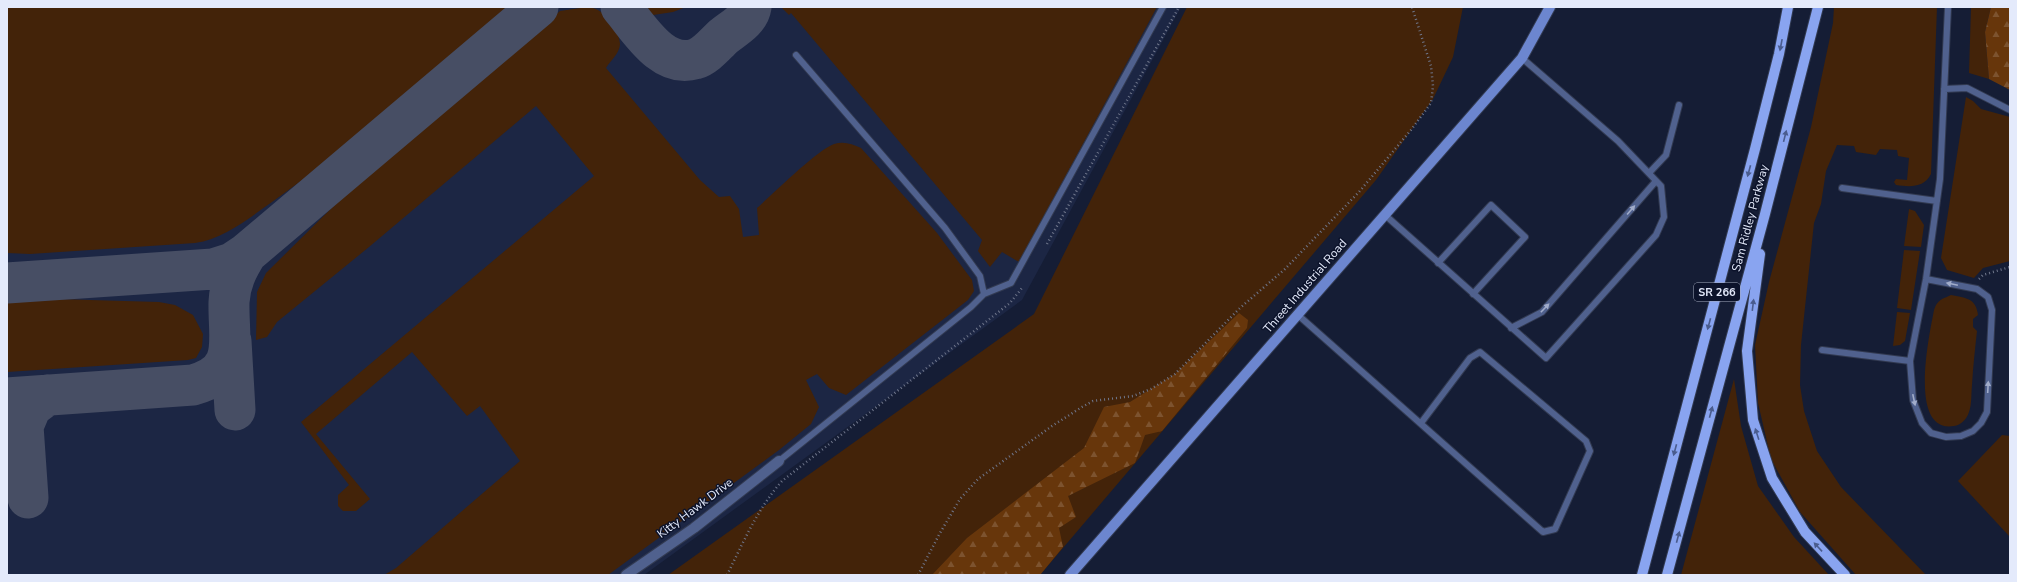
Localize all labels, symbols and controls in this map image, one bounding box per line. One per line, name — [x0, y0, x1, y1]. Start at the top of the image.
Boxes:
one-way arrow — [1778, 39, 1784, 51]
one-way arrow — [1782, 129, 1788, 141]
street label: Sam Ridley Parkway — [1728, 162, 1772, 273]
one-way arrow — [1746, 166, 1752, 178]
one-way arrow — [1626, 205, 1635, 216]
street label: Threet Industrial Road — [1260, 236, 1350, 336]
one-way arrow — [1946, 281, 1958, 287]
road number: SR 266 — [1694, 283, 1740, 301]
one-way arrow — [1750, 299, 1756, 311]
one-way arrow — [1540, 303, 1550, 313]
one-way arrow — [1706, 318, 1712, 330]
one-way arrow — [1985, 380, 1991, 393]
one-way arrow — [1912, 393, 1918, 406]
one-way arrow — [1709, 406, 1715, 418]
one-way arrow — [1754, 427, 1760, 439]
one-way arrow — [1672, 443, 1678, 456]
street label: Kitty Hawk Drive — [654, 474, 736, 542]
one-way arrow — [1675, 531, 1681, 544]
one-way arrow — [1814, 541, 1823, 552]

